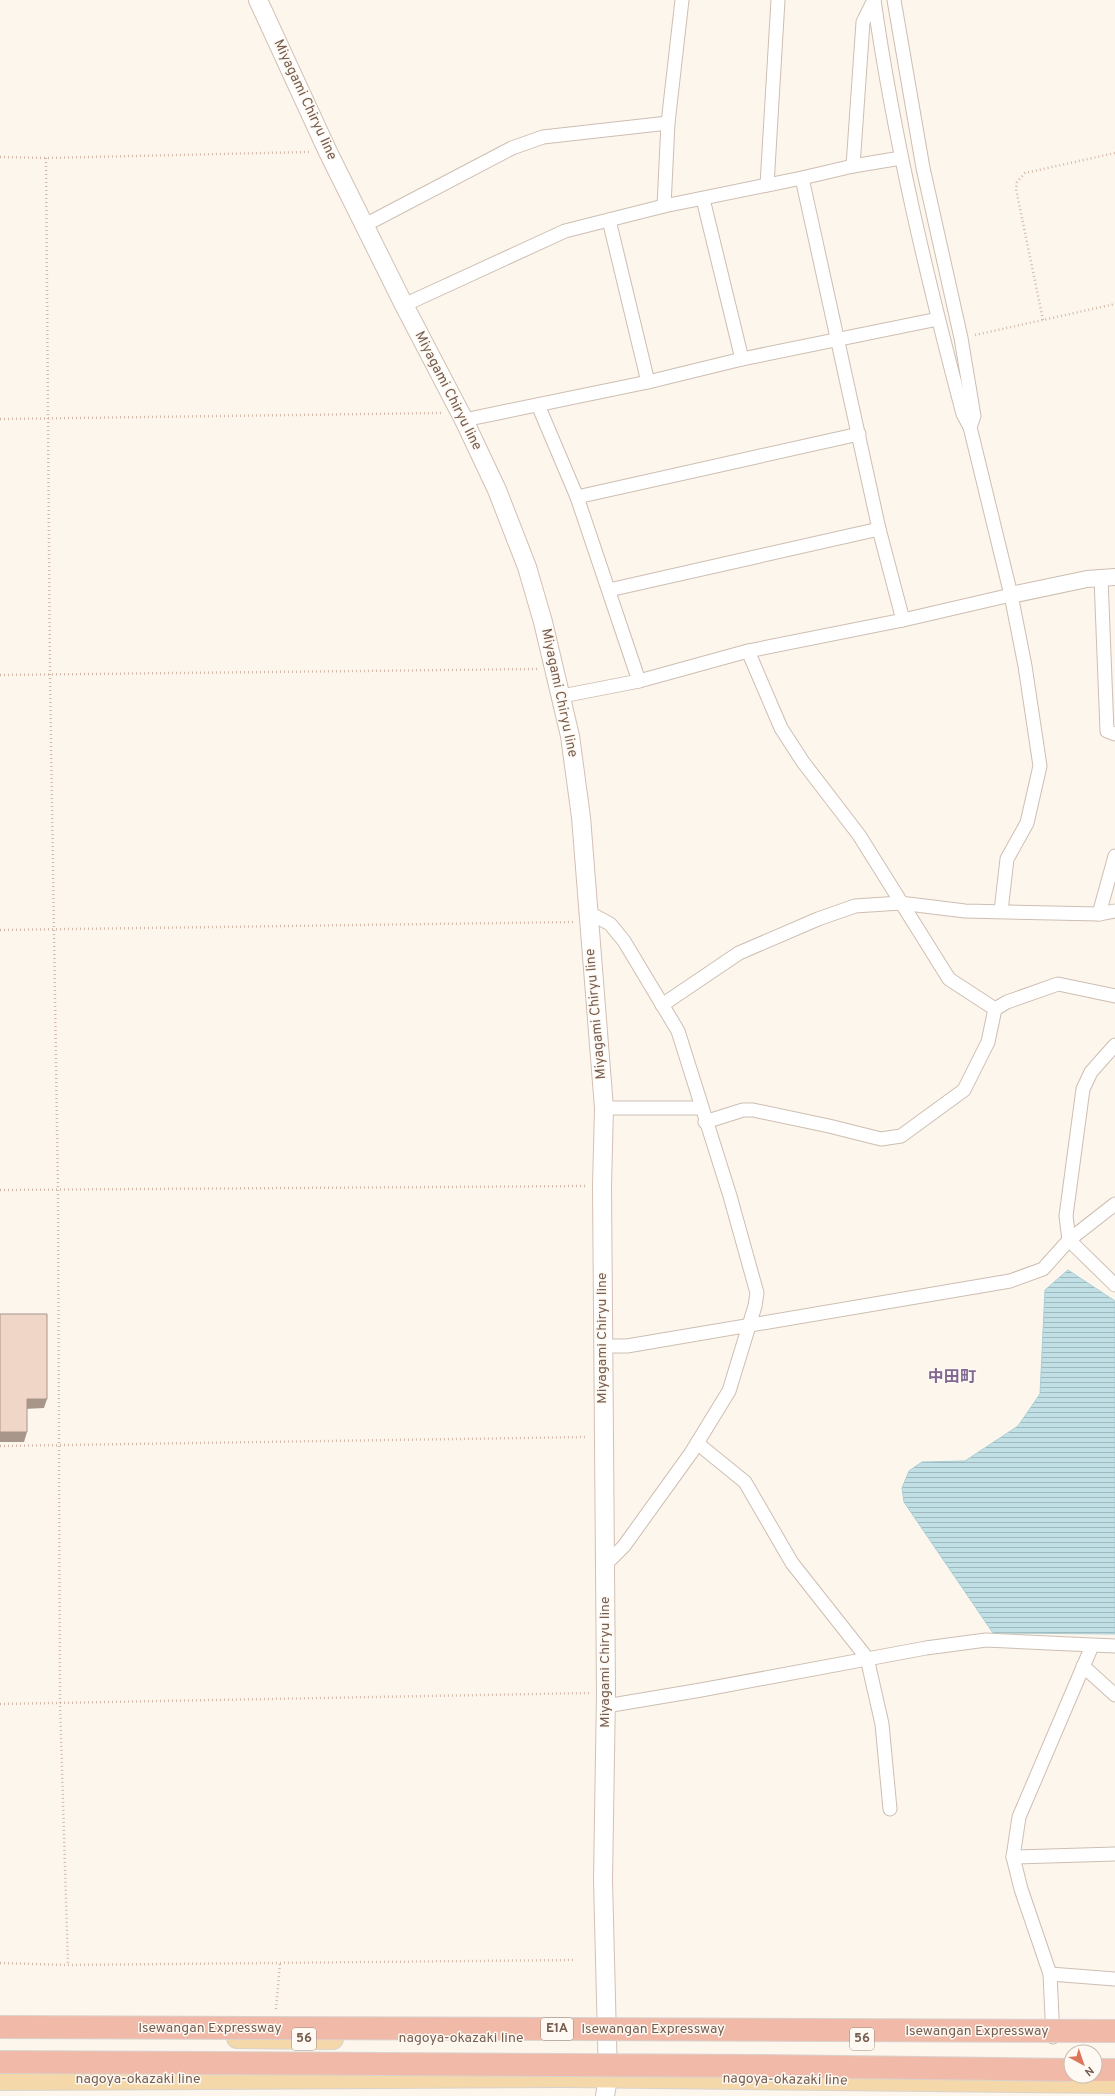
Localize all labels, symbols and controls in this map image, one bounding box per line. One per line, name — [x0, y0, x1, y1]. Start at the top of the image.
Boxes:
street label: Miyagami Chiryu line — [270, 37, 340, 163]
street label: Miyagami Chiryu line — [411, 329, 485, 453]
street label: Miyagami Chiryu line — [537, 627, 581, 759]
street label: Miyagami Chiryu line — [582, 948, 610, 1080]
street label: Miyagami Chiryu line — [594, 1272, 611, 1404]
district label: 中田町 — [928, 1368, 976, 1388]
street label: Miyagami Chiryu line — [597, 1596, 614, 1728]
road number: E1A — [541, 2018, 573, 2040]
street label: Isewangan Expressway — [138, 2020, 282, 2037]
street label: Isewangan Expressway — [581, 2021, 725, 2038]
street label: Isewangan Expressway — [905, 2023, 1049, 2040]
road number: 56 — [292, 2028, 316, 2050]
road number: 56 — [850, 2028, 874, 2050]
street label: nagoya-okazaki line — [398, 2030, 524, 2047]
north arrow — [1063, 2044, 1103, 2084]
text: N — [1081, 2063, 1096, 2079]
street label: nagoya-okazaki line — [722, 2070, 848, 2090]
street label: nagoya-okazaki line — [75, 2071, 201, 2088]

